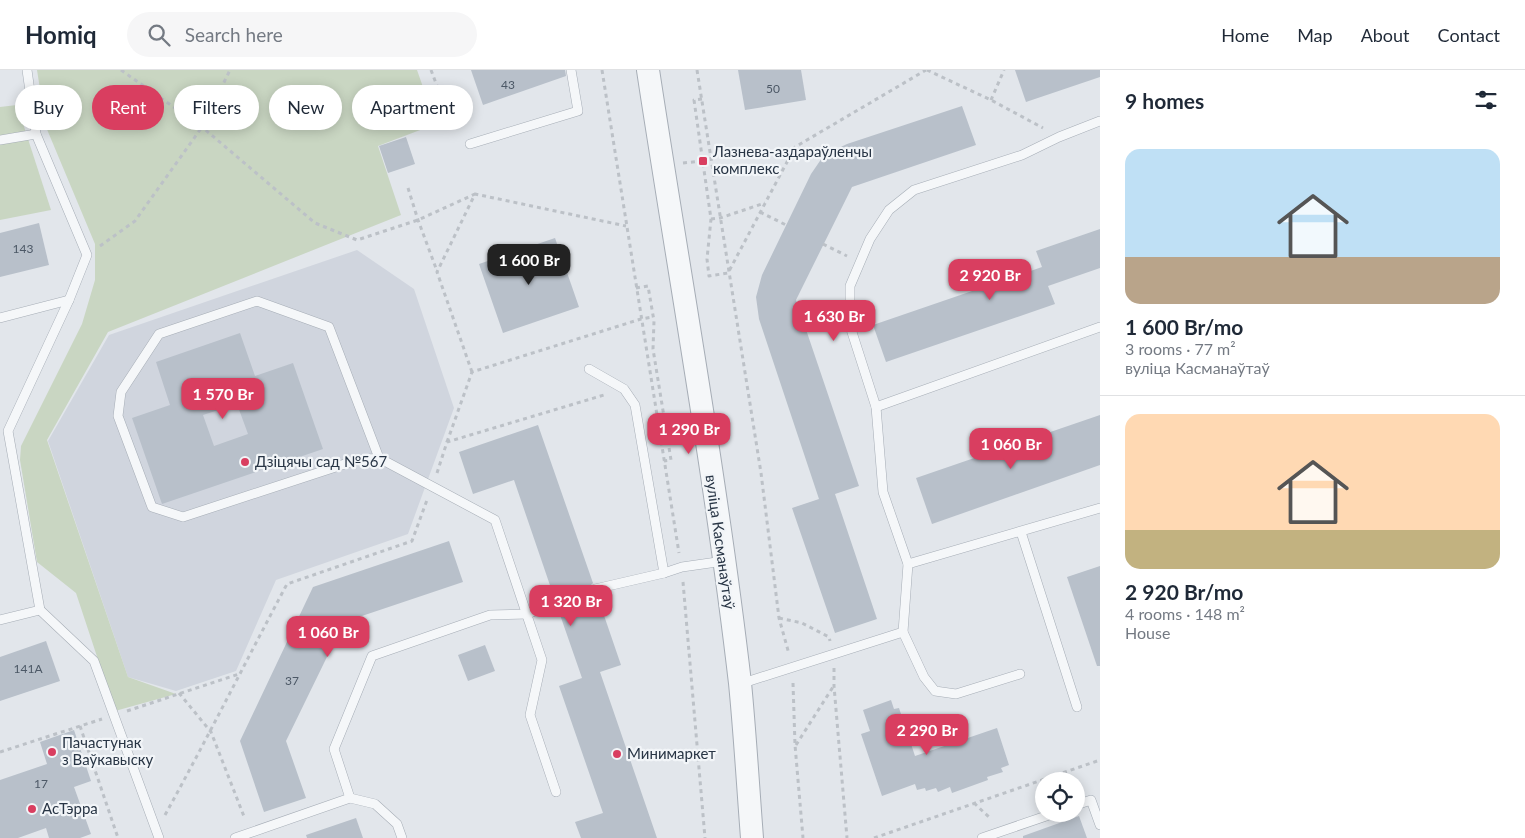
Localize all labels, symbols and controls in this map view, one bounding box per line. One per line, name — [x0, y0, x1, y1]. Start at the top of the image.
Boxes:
search box — [127, 12, 477, 57]
text: Homiq — [25, 20, 97, 49]
icon: search — [145, 21, 173, 49]
text: Search here — [185, 23, 283, 46]
text: Home — [1221, 24, 1269, 46]
text: Map — [1297, 24, 1333, 46]
text: About — [1361, 24, 1410, 46]
text: Contact — [1438, 24, 1500, 46]
house number: 43 — [501, 77, 515, 92]
house number: 50 — [766, 81, 780, 96]
chip: Buy — [15, 85, 82, 130]
chip: Rent — [92, 85, 164, 130]
chip: Filters — [174, 85, 259, 130]
chip: New — [269, 85, 342, 130]
chip: Apartment — [352, 85, 473, 130]
icon: filters — [1472, 86, 1500, 114]
text: 9 homes — [1125, 88, 1204, 113]
place label: Лазнева-аздараўленчы комплекс — [712, 142, 872, 177]
marker: Лазнева-аздараўленчы комплекс — [697, 155, 709, 167]
icon: home — [1268, 181, 1358, 271]
house number: 143 — [13, 241, 33, 256]
pin: 1 600 Br — [477, 244, 581, 286]
text: 1 600 Br — [498, 250, 560, 269]
pin: 2 920 Br — [938, 258, 1042, 301]
text: 2 920 Br — [959, 265, 1021, 284]
pin: 1 630 Br — [782, 300, 886, 342]
text: 1 630 Br — [803, 306, 865, 325]
text: 1 600 Br/mo — [1125, 314, 1243, 339]
text: 3 rooms · 77 m² — [1125, 339, 1236, 358]
text: вуліца Касманаўтаў — [1125, 358, 1270, 377]
pin: 1 570 Br — [171, 378, 275, 420]
text: 1 570 Br — [192, 384, 254, 403]
pin: 1 290 Br — [637, 412, 741, 455]
text: 1 290 Br — [658, 419, 720, 438]
pin: 1 060 Br — [959, 428, 1063, 470]
text: 1 060 Br — [980, 434, 1042, 453]
icon: home — [1268, 447, 1358, 537]
place label: Дзіцячы сад №567 — [255, 452, 387, 470]
marker: Дзіцячы сад №567 — [239, 456, 251, 468]
street label: вуліца Касманаўтаў — [703, 473, 739, 611]
text: 2 920 Br/mo — [1125, 579, 1243, 604]
pin: 1 320 Br — [519, 584, 623, 627]
text: 1 320 Br — [540, 591, 602, 610]
text: 4 rooms · 148 m² — [1125, 604, 1245, 623]
pin: 1 060 Br — [276, 616, 380, 658]
text: 1 060 Br — [297, 622, 359, 641]
text: House — [1125, 623, 1170, 642]
house number: 141А — [14, 661, 43, 676]
house number: 37 — [285, 673, 299, 688]
pin: 2 290 Br — [875, 714, 979, 756]
text: 2 290 Br — [896, 720, 958, 739]
place label: Пачастунак з Ваўкавыску — [62, 733, 154, 768]
place label: Минимаркет — [627, 744, 716, 762]
marker: Пачастунак з Ваўкавыску — [46, 746, 58, 758]
marker: Минимаркет — [611, 748, 623, 760]
map controls — [1035, 772, 1085, 822]
button: locate — [1035, 772, 1085, 822]
house number: 17 — [34, 776, 48, 791]
place label: АсТэрра — [42, 799, 98, 817]
marker: АсТэрра — [26, 803, 38, 815]

